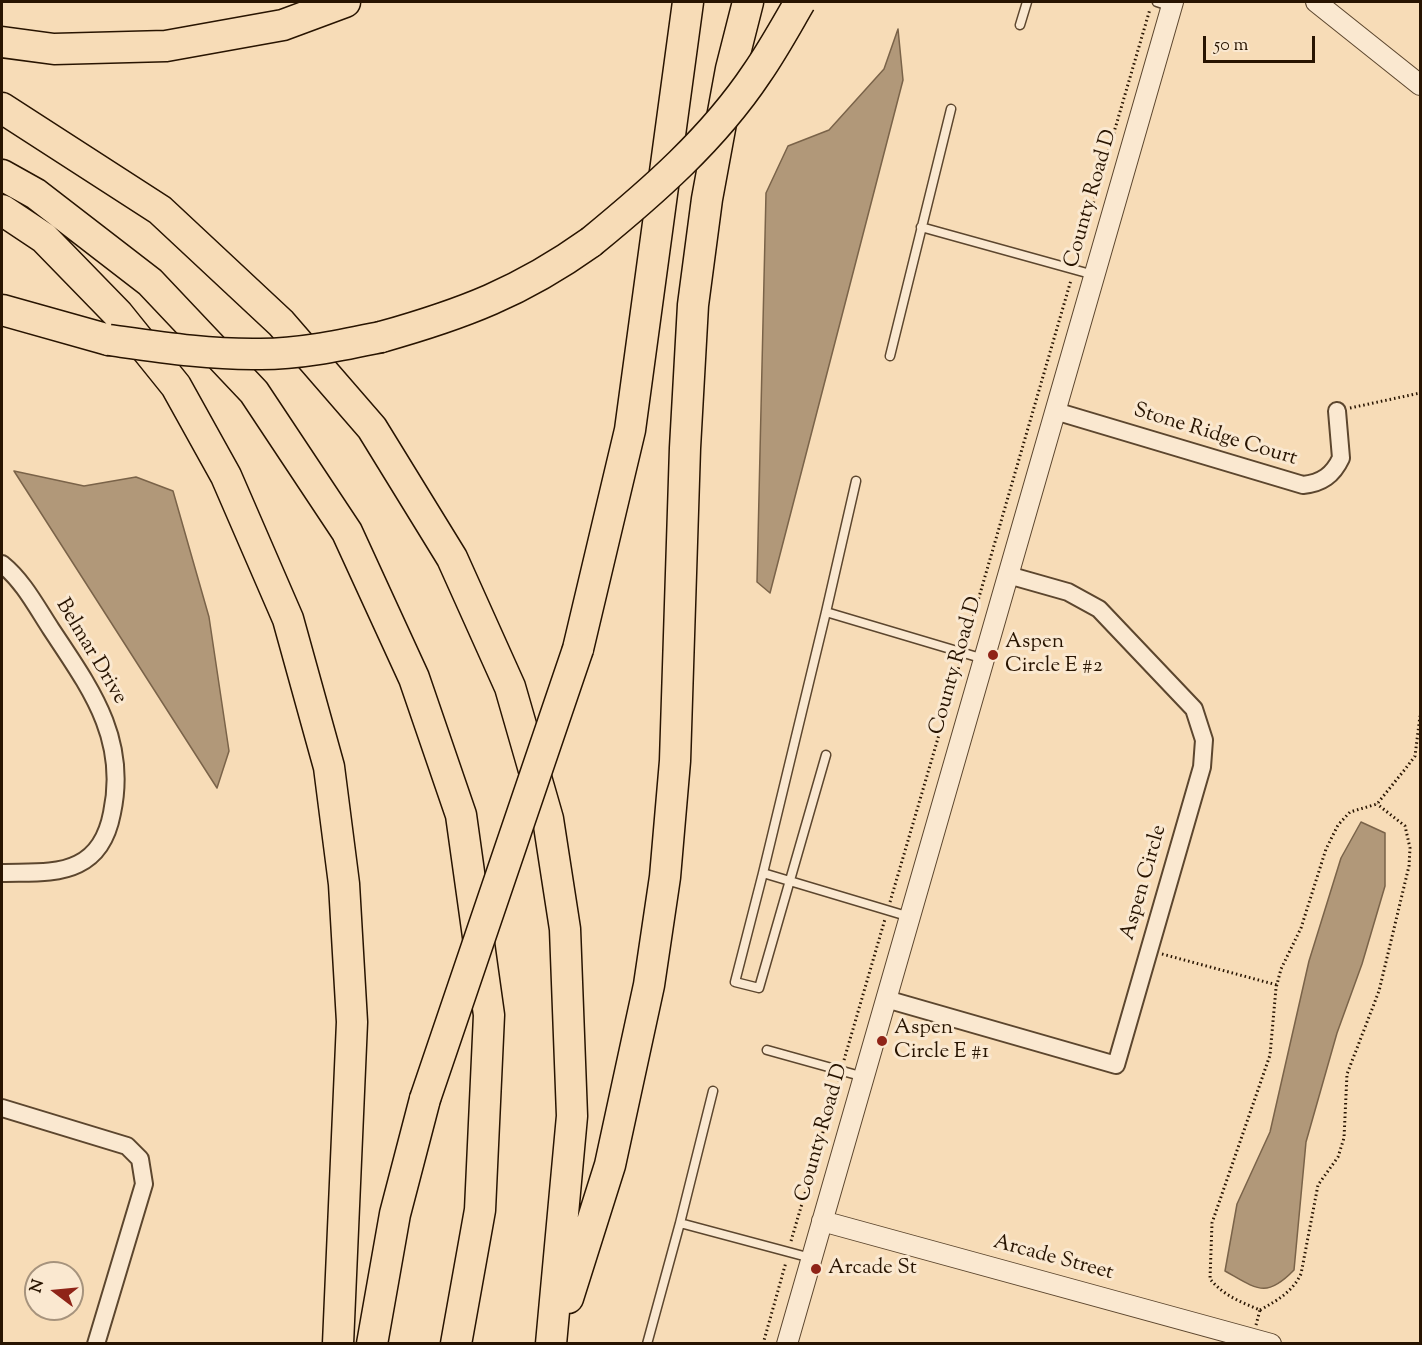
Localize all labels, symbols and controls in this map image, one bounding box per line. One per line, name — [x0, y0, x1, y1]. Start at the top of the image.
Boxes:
scale bar — [1206, 24, 1318, 62]
text: 50 m — [1214, 33, 1248, 59]
street label: County Road D — [1060, 127, 1124, 271]
street label: Stone Ridge Court — [1130, 399, 1300, 473]
street label: County Road D — [925, 594, 989, 738]
street label: Belmar Drive — [49, 595, 131, 709]
place label: Aspen Circle E #2 — [1005, 630, 1103, 680]
marker: Aspen Circle E #2 — [986, 648, 1000, 662]
street label: Aspen Circle — [1117, 822, 1173, 944]
place label: Aspen Circle E #1 — [894, 1016, 989, 1066]
marker: Aspen Circle E #1 — [875, 1034, 889, 1048]
street label: County Road D — [791, 1061, 855, 1205]
street label: Arcade Street — [990, 1231, 1116, 1287]
place label: Arcade St — [828, 1256, 917, 1282]
north arrow — [24, 1261, 84, 1321]
marker: Arcade St — [809, 1262, 823, 1276]
text: N — [25, 1277, 51, 1296]

